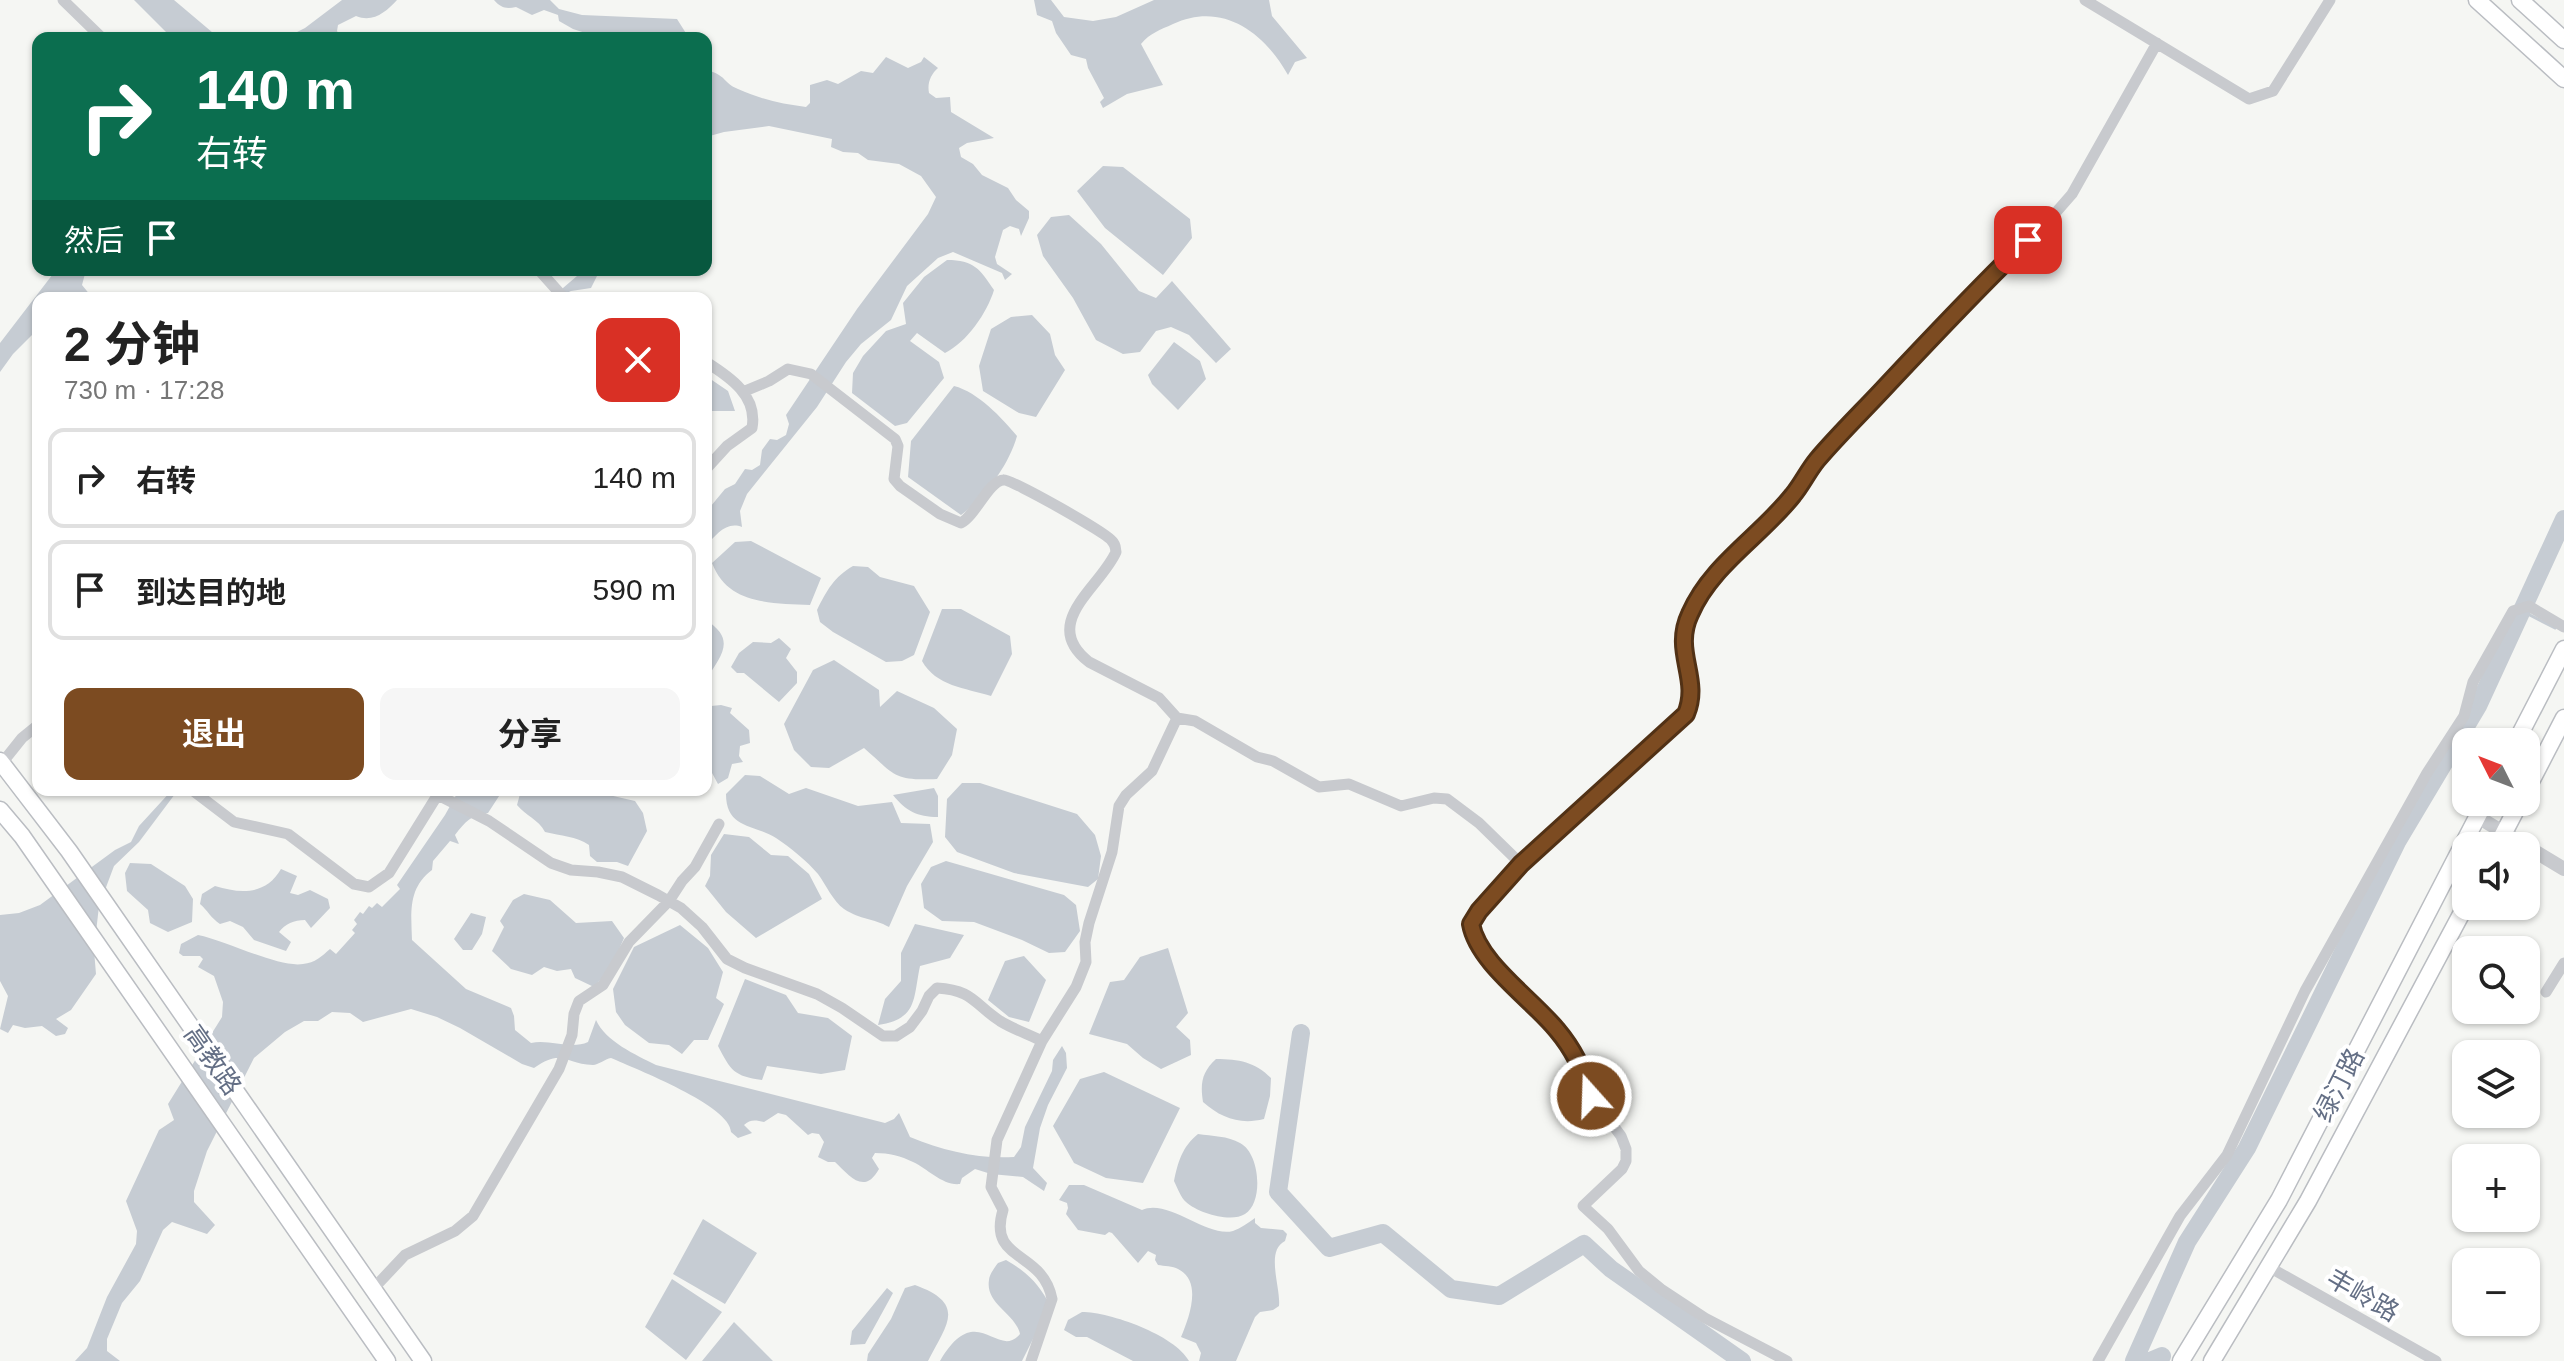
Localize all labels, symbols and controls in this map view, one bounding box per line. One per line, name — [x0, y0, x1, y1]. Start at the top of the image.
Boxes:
text: 140 m — [196, 58, 355, 121]
icon: right — [64, 64, 168, 168]
text: 右转 — [196, 133, 268, 174]
pin — [1994, 206, 2062, 274]
icon: arrive — [140, 216, 184, 260]
icon: arrive — [2006, 218, 2050, 262]
text: 然后 — [64, 224, 124, 257]
text: 2 分钟 — [64, 318, 200, 371]
button: close — [596, 318, 680, 402]
text: 730 m · 17:28 — [64, 375, 224, 405]
icon: right — [68, 456, 112, 500]
text: 140 m — [593, 461, 676, 494]
text: 右转 — [136, 464, 196, 497]
icon: arrive — [68, 568, 112, 612]
text: 590 m — [593, 573, 676, 606]
text: 到达目的地 — [136, 576, 286, 609]
button: 退出 — [64, 688, 364, 780]
button: 分享 — [380, 688, 680, 780]
north arrow — [2452, 728, 2540, 816]
map controls — [2452, 728, 2540, 1336]
button: sound — [2452, 832, 2540, 920]
button: search — [2452, 936, 2540, 1024]
street label: 高教路 — [178, 1019, 248, 1101]
button: layers — [2452, 1040, 2540, 1128]
street label: 绿汀路 — [2308, 1043, 2370, 1127]
position arrow — [1549, 1054, 1633, 1138]
button: + — [2452, 1144, 2540, 1232]
button: − — [2452, 1248, 2540, 1336]
street label: 丰岭路 — [2322, 1263, 2404, 1327]

